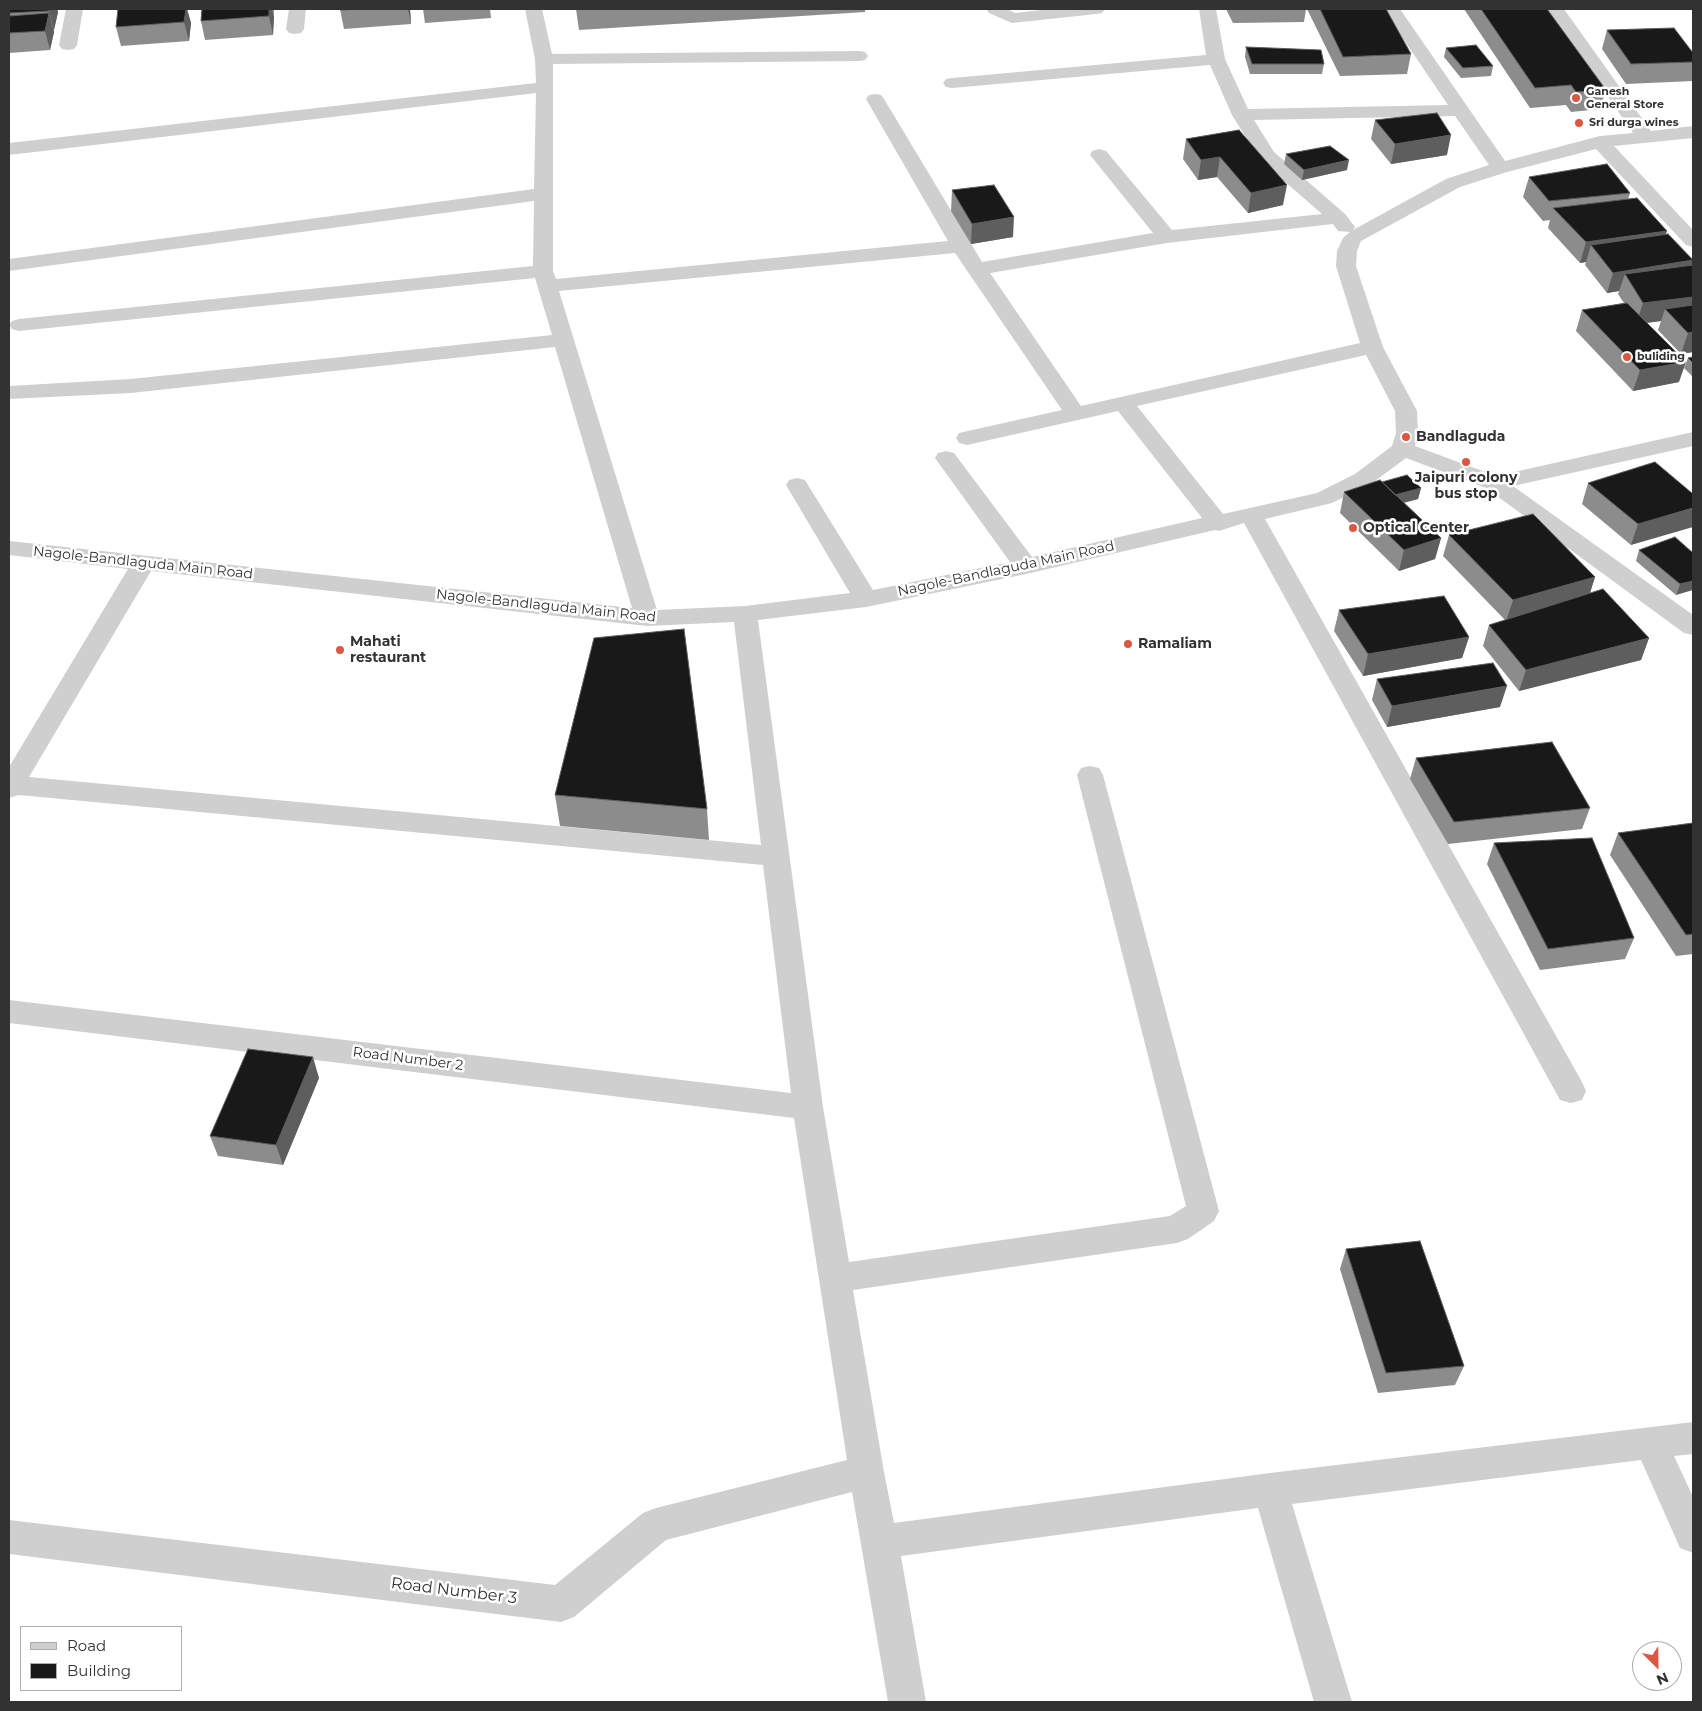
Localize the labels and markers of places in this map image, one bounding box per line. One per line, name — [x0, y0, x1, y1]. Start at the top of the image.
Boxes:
place label: Ganesh General Store — [1586, 85, 1664, 111]
marker: Ganesh General Store — [1570, 92, 1582, 104]
place label: Sri durga wines — [1589, 116, 1679, 130]
marker: Sri durga wines — [1573, 117, 1585, 129]
place label: buliding — [1637, 350, 1685, 364]
marker: buliding — [1621, 351, 1633, 363]
place label: Bandlaguda — [1416, 429, 1505, 445]
marker: Bandlaguda — [1400, 431, 1412, 443]
marker: Jaipuri colony bus stop — [1460, 456, 1472, 468]
place label: Jaipuri colony bus stop — [1415, 470, 1517, 502]
place label: Optical Center — [1363, 520, 1469, 536]
marker: Optical Center — [1347, 522, 1359, 534]
place label: Mahati restaurant — [350, 634, 426, 666]
place label: Ramaliam — [1138, 636, 1212, 652]
marker: Ramaliam — [1122, 638, 1134, 650]
marker: Mahati restaurant — [334, 644, 346, 656]

